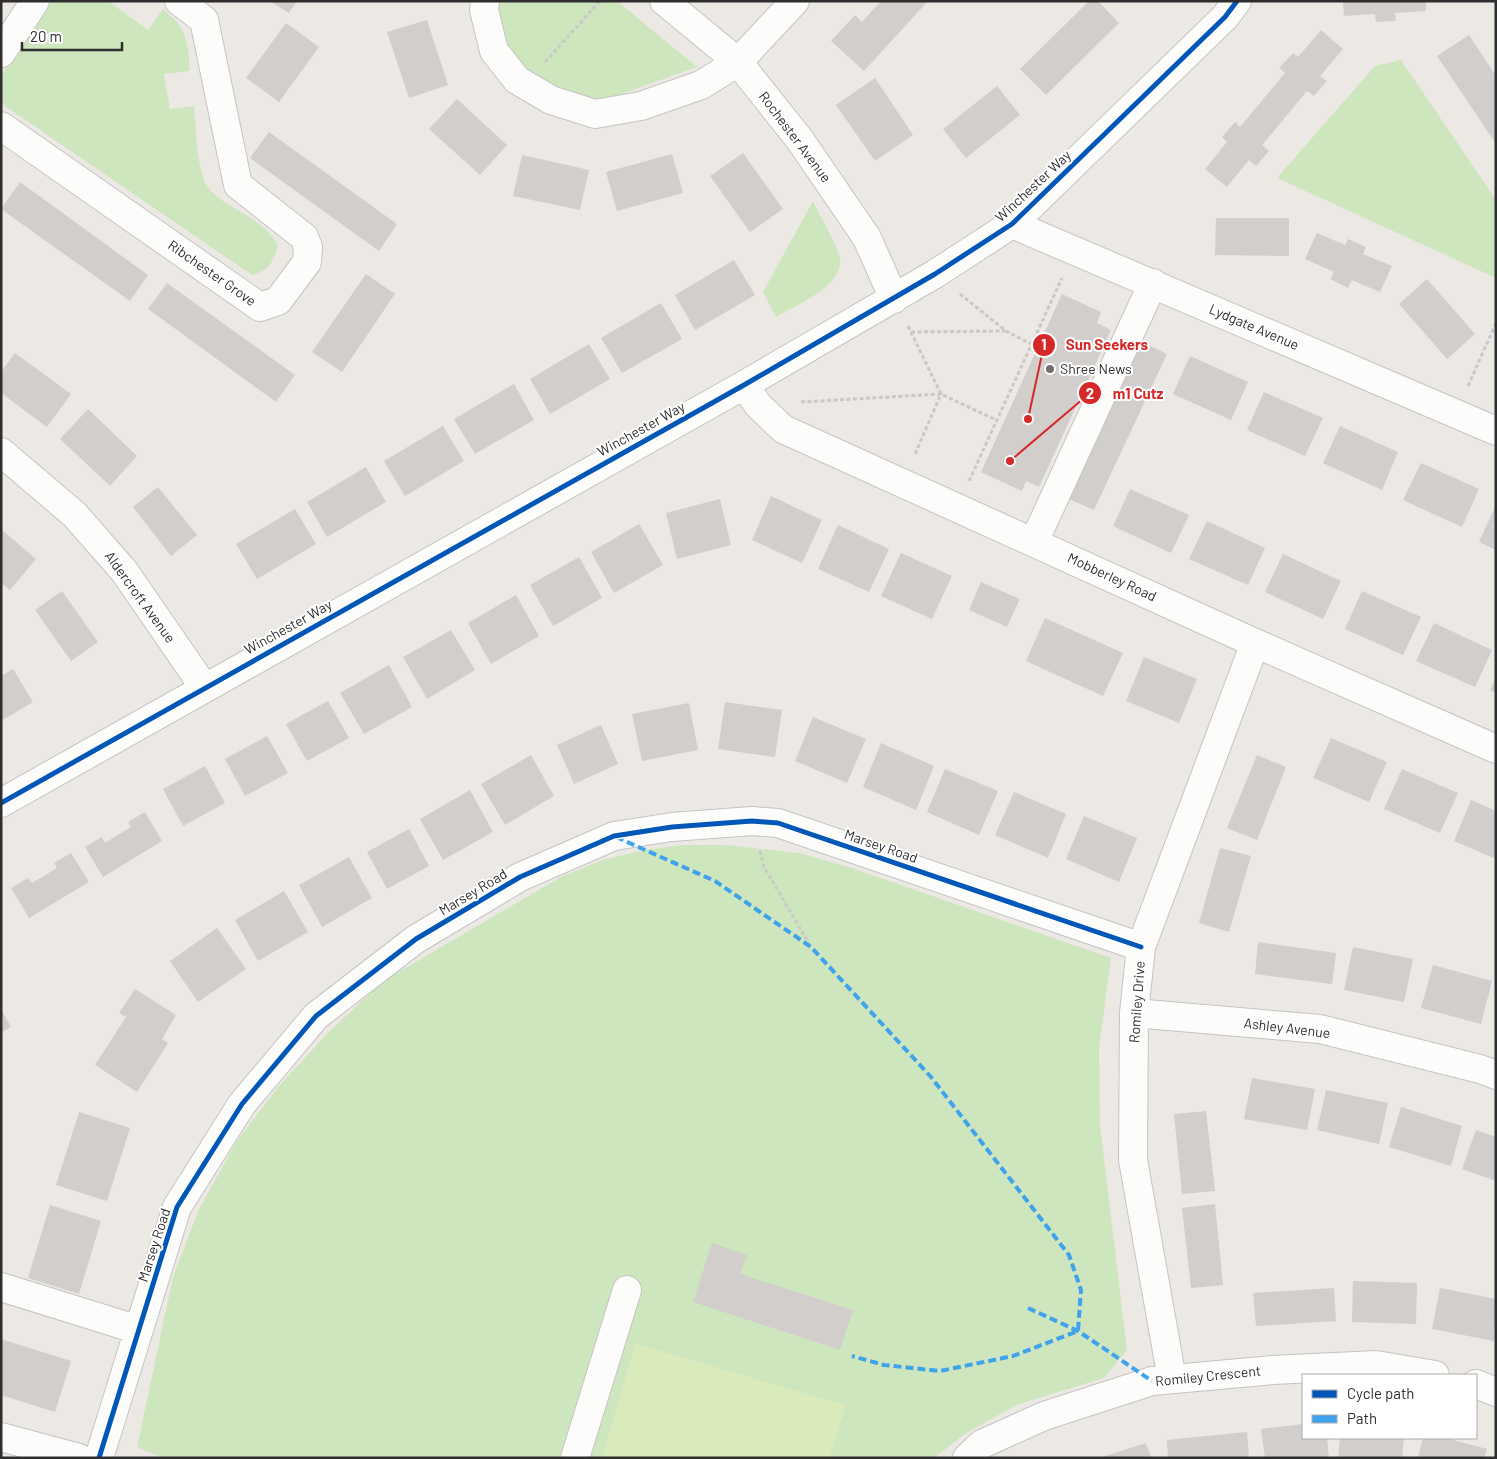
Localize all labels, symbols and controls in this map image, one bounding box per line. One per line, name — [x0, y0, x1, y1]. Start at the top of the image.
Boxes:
scale bar — [22, 20, 122, 52]
text: 20 m — [30, 27, 62, 45]
street label: Rochester Avenue — [756, 88, 835, 186]
street label: Winchester Way — [991, 146, 1075, 225]
street label: Ribchester Grove — [165, 236, 260, 309]
street label: Lydgate Avenue — [1207, 300, 1302, 353]
callout: Sun Seekers — [1031, 330, 1159, 360]
text: 1 — [1041, 335, 1047, 353]
text: Sun Seekers — [1066, 335, 1149, 353]
place label: Shree News — [1060, 360, 1132, 377]
marker: Shree News — [1044, 363, 1056, 375]
callout: m1 Cutz — [1077, 378, 1173, 408]
text: 2 — [1086, 384, 1094, 402]
text: m1 Cutz — [1113, 384, 1163, 402]
street label: Winchester Way — [594, 397, 688, 460]
street label: Aldercroft Avenue — [101, 548, 179, 646]
street label: Mobberley Road — [1065, 549, 1159, 605]
street label: Winchester Way — [241, 595, 335, 658]
street label: Marsey Road — [842, 825, 920, 866]
street label: Marsey Road — [436, 865, 510, 919]
street label: Romiley Drive — [1125, 960, 1148, 1044]
street label: Ashley Avenue — [1243, 1014, 1331, 1041]
street label: Marsey Road — [134, 1206, 173, 1284]
street label: Romiley Crescent — [1154, 1362, 1262, 1389]
legend — [1302, 1374, 1477, 1439]
text: Cycle path — [1347, 1384, 1414, 1402]
text: Path — [1347, 1409, 1377, 1427]

